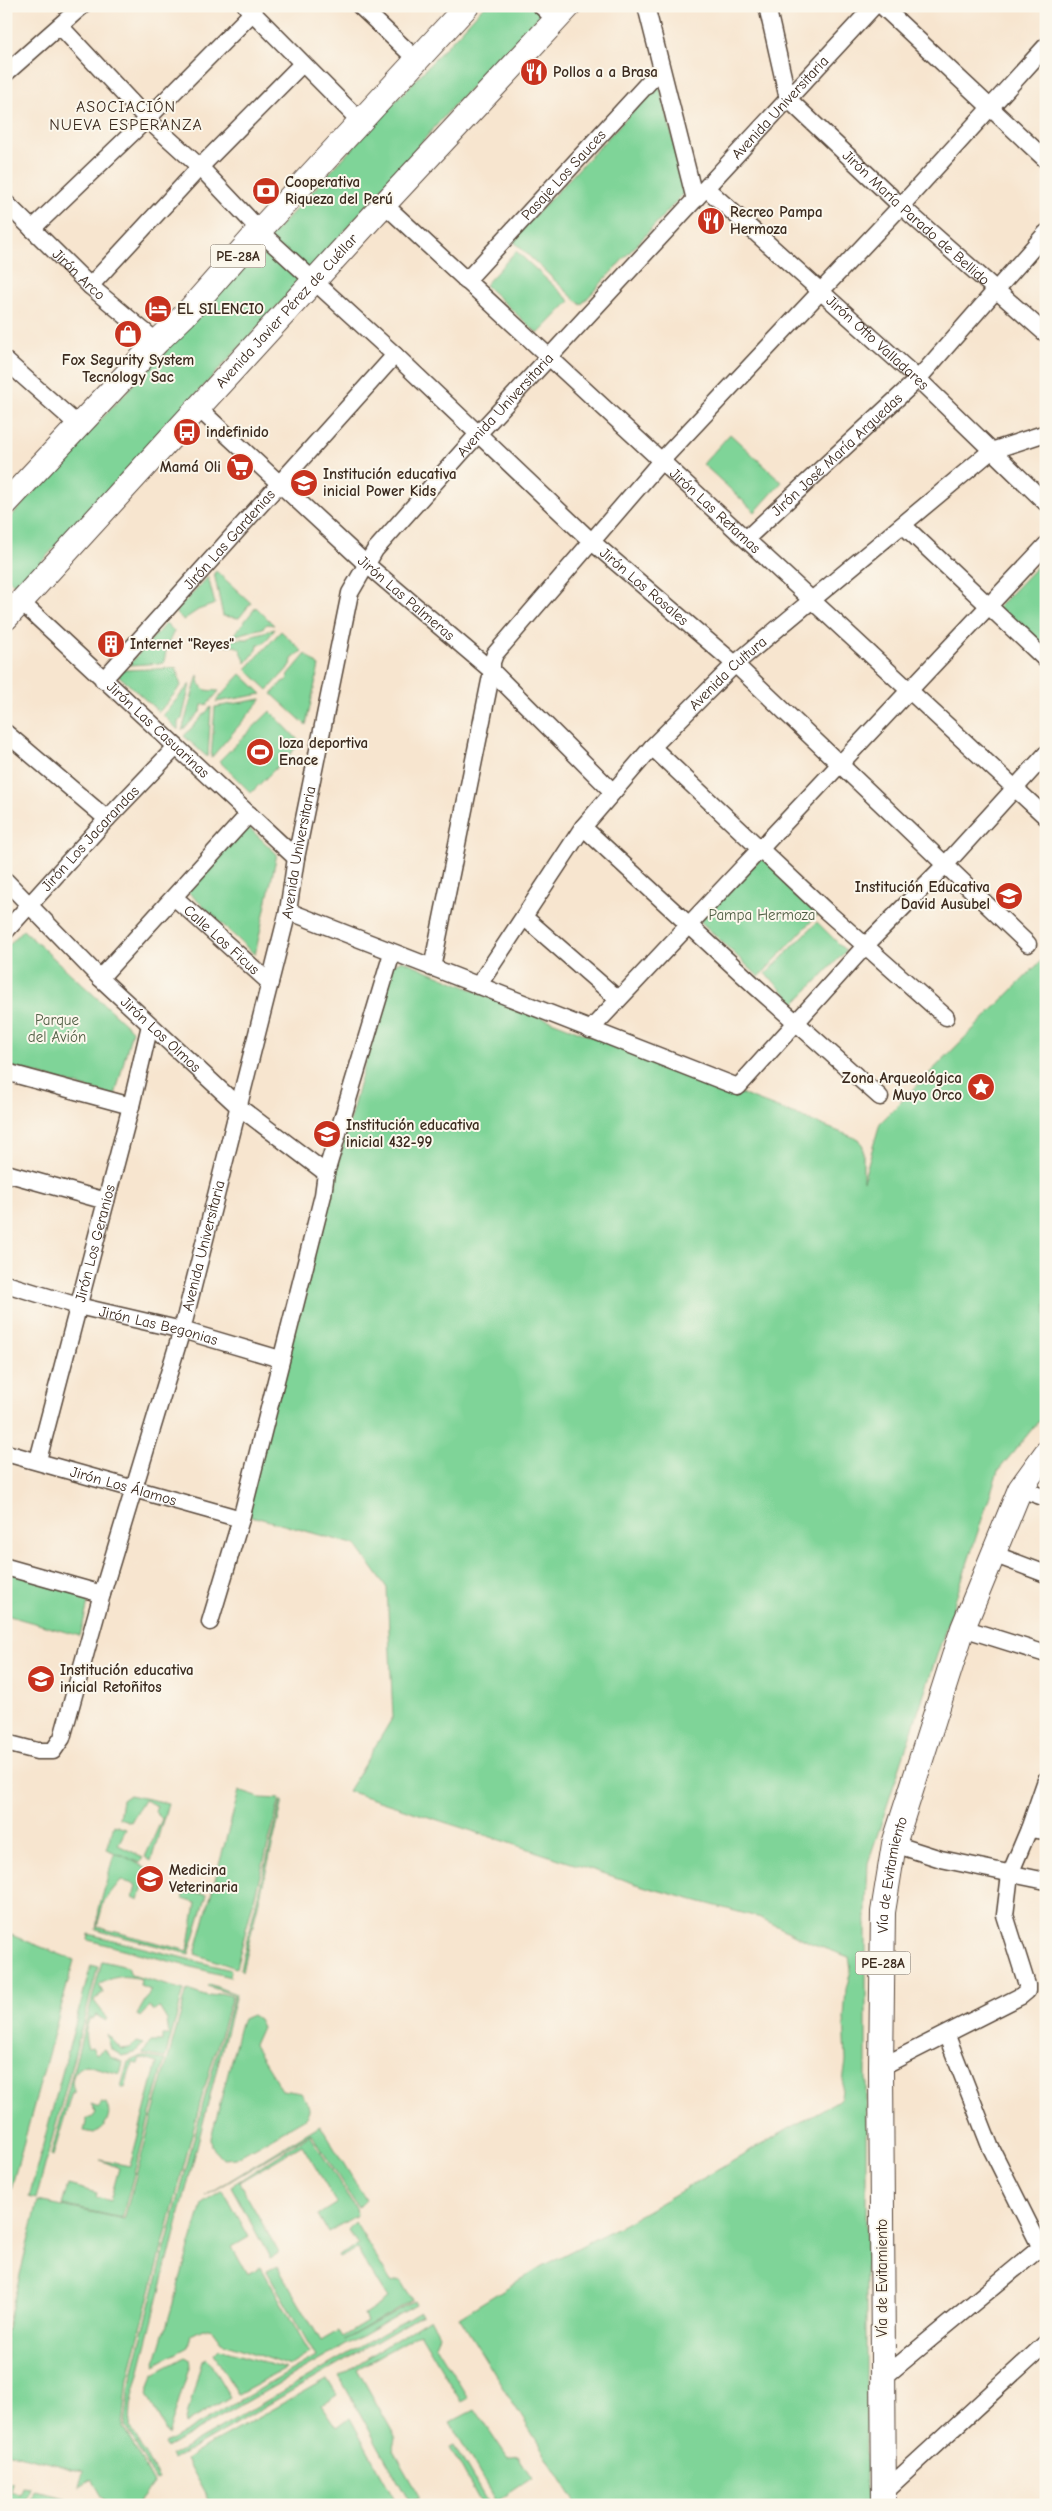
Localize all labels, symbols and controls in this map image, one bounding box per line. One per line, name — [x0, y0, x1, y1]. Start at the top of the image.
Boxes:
street label: Avenida Universitaria — [728, 52, 832, 163]
restaurant icon: Pollos a a Brasa — [519, 57, 549, 87]
place label: Pollos a a Brasa — [553, 63, 658, 81]
district label: ASOCIACIÓN NUEVA ESPERANZA — [49, 97, 203, 134]
street label: Pasaje Los Sauces — [517, 126, 610, 224]
street label: Jirón María Parado de Bellido — [839, 146, 993, 289]
place label: Cooperativa Riqueza del Perú — [285, 173, 393, 208]
bank icon: Cooperativa Riqueza del Perú — [251, 176, 281, 206]
place label: Recreo Pampa Hermoza — [730, 203, 823, 238]
restaurant icon: Recreo Pampa Hermoza — [696, 206, 726, 236]
street label: Avenida Javier Pérez de Cuéllar — [212, 230, 362, 392]
street label: Jirón Arco — [49, 245, 109, 304]
road number: PE-28A — [210, 245, 266, 268]
street label: Jirón Otto Valladares — [822, 292, 933, 394]
hotel icon: EL SILENCIO — [143, 294, 173, 324]
place label: EL SILENCIO — [177, 300, 264, 318]
shop icon: Fox Segurity System Tecnology Sac — [113, 319, 143, 349]
street label: Avenida Universitaria — [453, 349, 557, 461]
place label: Fox Segurity System Tecnology Sac — [62, 351, 194, 386]
street label: Jirón José María Arguedas — [768, 389, 906, 520]
bus stop icon: indefinido — [172, 417, 202, 447]
place label: indefinido — [206, 423, 269, 441]
supermarket icon: Mamá Oli — [225, 452, 255, 482]
place label: Mamá Oli — [160, 458, 221, 476]
street label: Jirón Las Retamas — [666, 464, 764, 557]
place label: Institución educativa inicial Power Kids — [323, 465, 457, 500]
school or university icon: Institución educativa inicial Power Kids — [289, 468, 319, 498]
street label: Jirón Las Gardenias — [180, 486, 279, 593]
street label: Jirón Los Rosales — [596, 544, 692, 629]
street label: Jirón Las Palmeras — [354, 552, 458, 644]
building icon: Internet "Reyes" — [96, 629, 126, 659]
street label: Avenida Cultura — [685, 632, 770, 714]
place label: Internet "Reyes" — [130, 635, 234, 653]
street label: Jirón Las Casuarinas — [103, 678, 213, 782]
place label: loza deportiva Enace — [279, 734, 368, 769]
sports icon: loza deportiva Enace — [245, 737, 275, 767]
street label: Jirón Los Jacarandas — [37, 782, 143, 895]
street label: Avenida Universitaria — [277, 784, 319, 921]
place label: Institución Educativa David Ausubel — [855, 878, 990, 913]
school or university icon: Institución Educativa David Ausubel — [994, 881, 1024, 911]
street label: Calle Los Ficus — [180, 901, 263, 978]
park label: Pampa Hermoza — [709, 906, 815, 924]
street label: Jirón Los Olmos — [117, 993, 205, 1076]
park label: Parque del Avión — [28, 1011, 86, 1046]
place label: Zona Arqueológica Muyo Orco — [842, 1069, 962, 1104]
place icon: Zona Arqueológica Muyo Orco — [966, 1072, 996, 1102]
place label: Institución educativa inicial 432-99 — [346, 1116, 480, 1151]
school or university icon: Institución educativa inicial 432-99 — [312, 1119, 342, 1149]
street label: Avenida Universitaria — [178, 1178, 229, 1313]
street label: Jirón Los Geranios — [71, 1183, 119, 1304]
street label: Jirón Las Begonias — [97, 1302, 220, 1349]
street label: Jirón Los Álamos — [68, 1462, 179, 1509]
place label: Institución educativa inicial Retoñitos — [60, 1661, 194, 1696]
school or university icon: Institución educativa inicial Retoñitos — [26, 1664, 56, 1694]
street label: Vía de Evitamiento — [874, 1814, 911, 1933]
place label: Medicina Veterinaria — [169, 1861, 238, 1896]
school or university icon: Medicina Veterinaria — [135, 1864, 165, 1894]
road number: PE-28A — [856, 1952, 910, 1975]
street label: Vía de Evitamiento — [873, 2219, 891, 2337]

